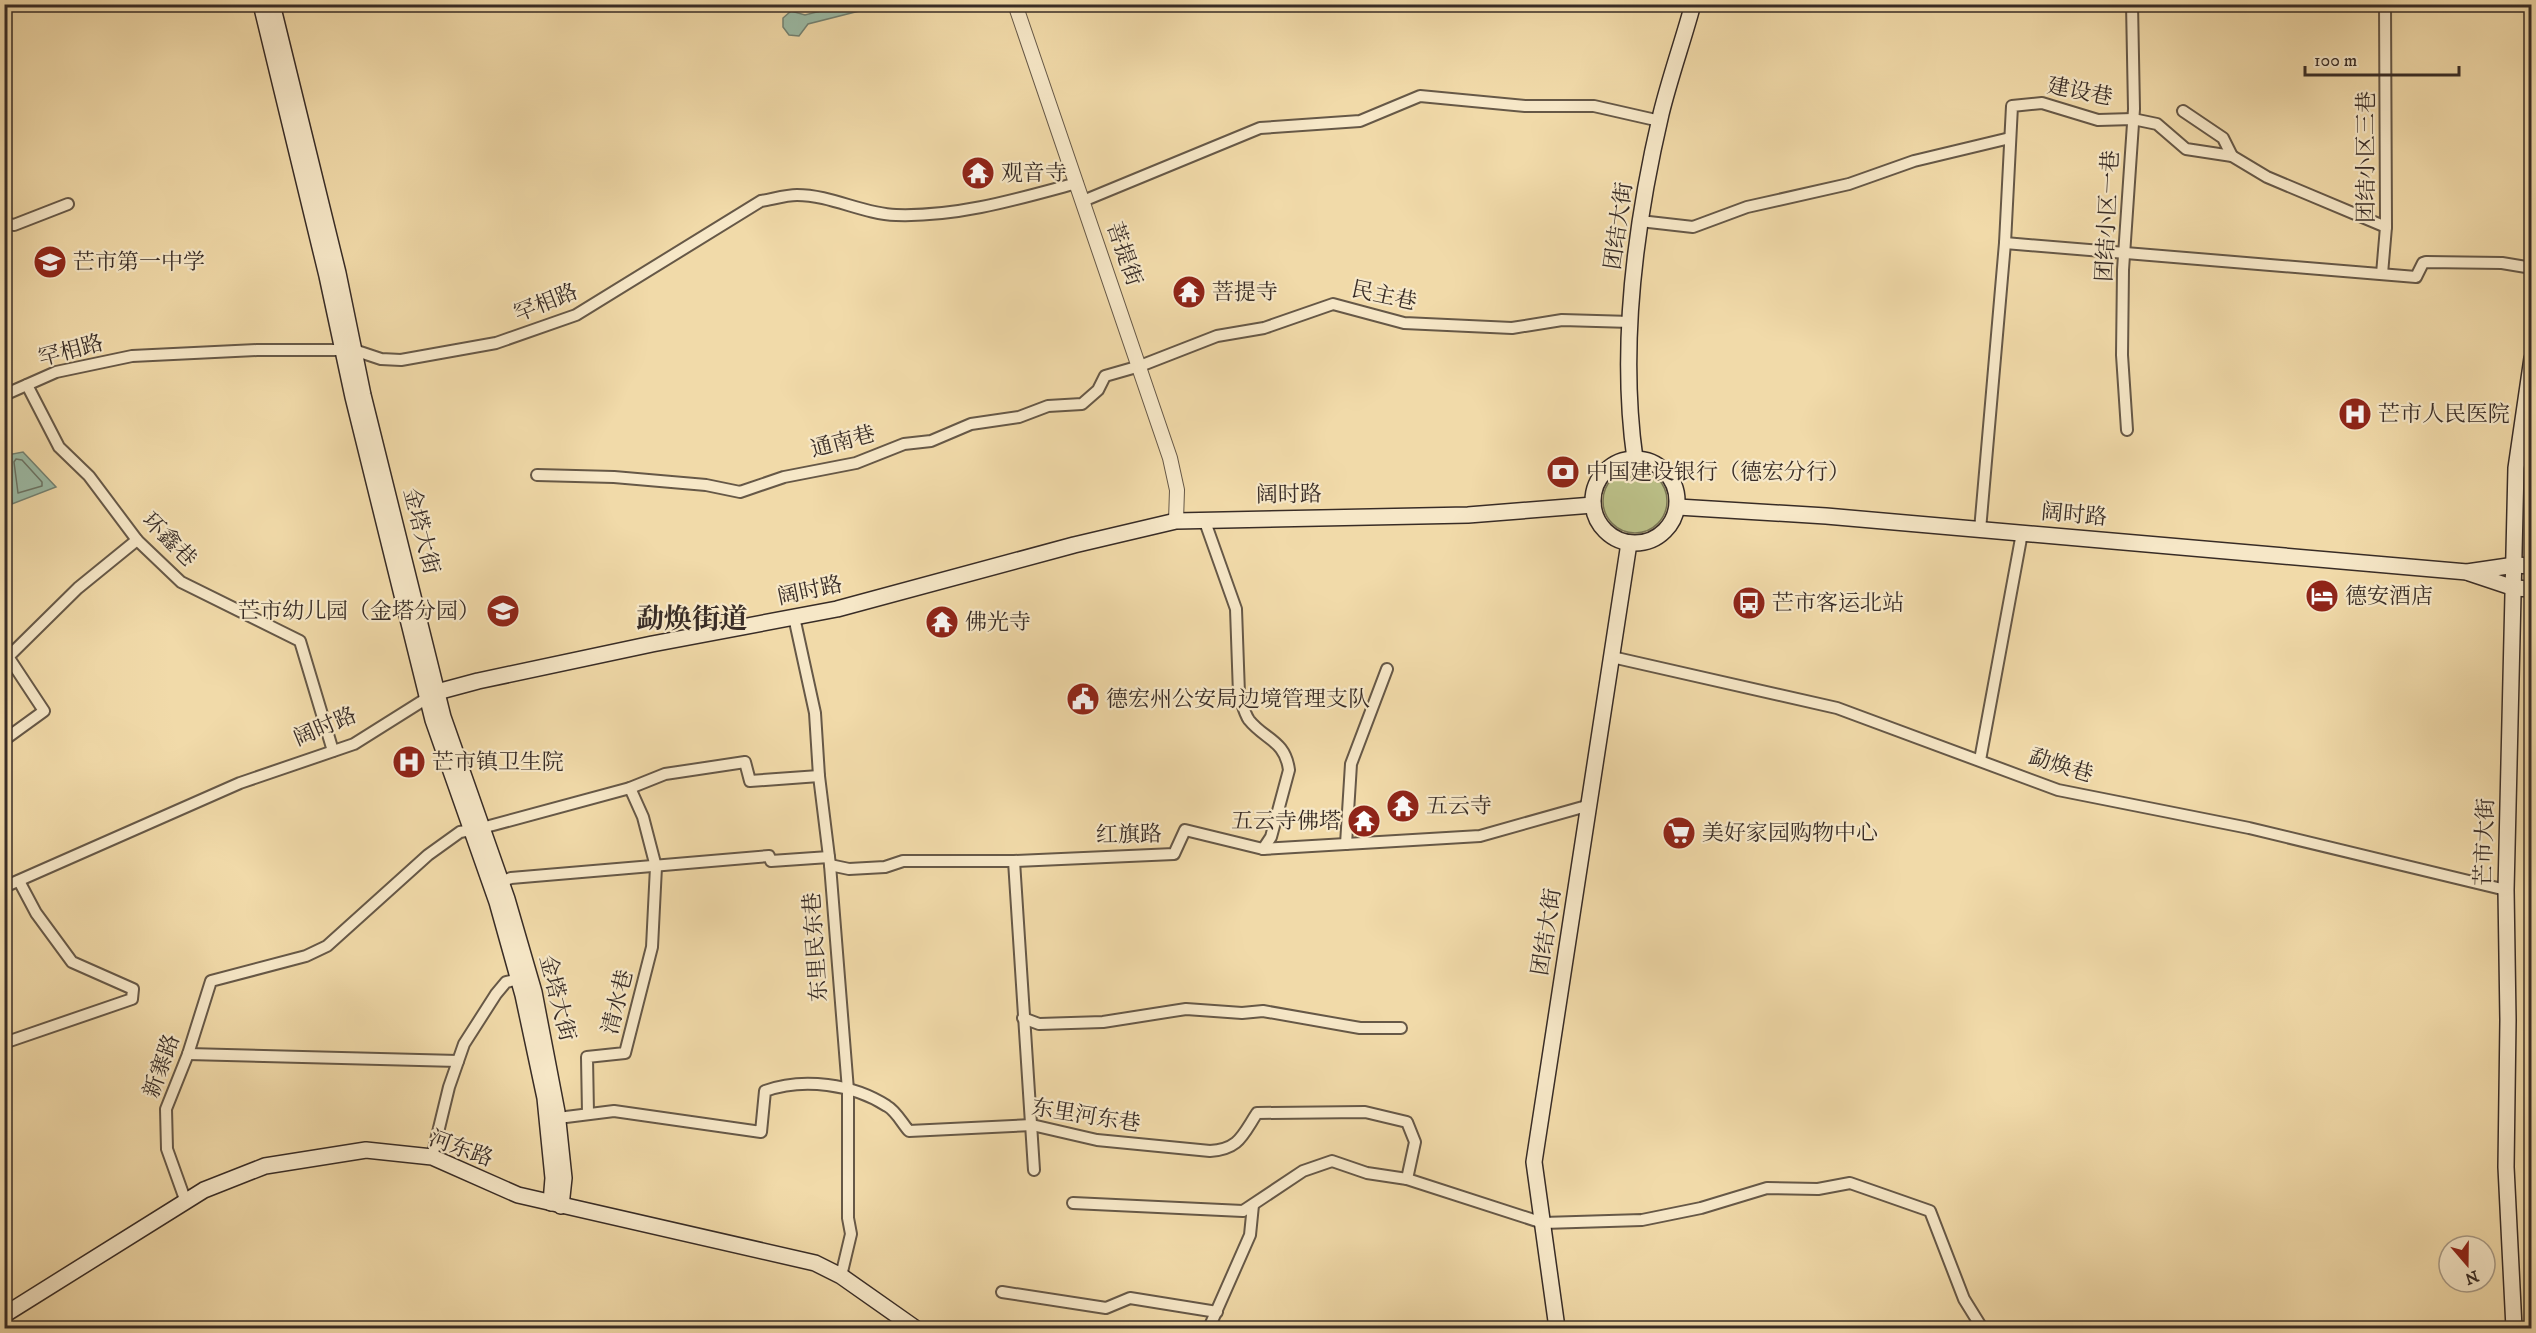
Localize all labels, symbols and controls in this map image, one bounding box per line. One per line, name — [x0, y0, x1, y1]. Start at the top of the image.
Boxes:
scale bar — [2305, 39, 2460, 77]
text: 100 m — [2314, 50, 2357, 72]
street label: 建设巷 — [2045, 72, 2115, 112]
street label: 团结小区三巷 — [2353, 91, 2380, 223]
street label: 团结小区一巷 — [2091, 149, 2125, 283]
temple icon: 观音寺 — [960, 155, 996, 191]
place label: 观音寺 — [1001, 160, 1067, 187]
street label: 团结大街 — [1600, 181, 1638, 271]
street label: 菩提街 — [1100, 218, 1148, 290]
school or university icon: 芒市第一中学 — [32, 244, 68, 280]
place label: 芒市第一中学 — [73, 249, 205, 276]
temple icon: 菩提寺 — [1171, 274, 1207, 310]
street label: 民主巷 — [1349, 276, 1419, 316]
street label: 罕相路 — [510, 278, 582, 328]
place label: 菩提寺 — [1212, 279, 1278, 306]
street label: 罕相路 — [36, 329, 106, 373]
hospital icon: 芒市人民医院 — [2337, 396, 2373, 432]
place label: 芒市人民医院 — [2378, 401, 2510, 428]
street label: 通南巷 — [808, 420, 878, 464]
bank icon: 中国建设银行（德宏分行） — [1545, 454, 1581, 490]
place label: 中国建设银行（德宏分行） — [1586, 459, 1850, 486]
street label: 阔时路 — [1256, 481, 1322, 509]
street label: 金塔大街 — [397, 485, 445, 577]
street label: 阔时路 — [2040, 499, 2108, 531]
street label: 环鑫巷 — [136, 507, 202, 573]
street label: 阔时路 — [775, 571, 845, 611]
hotel icon: 德安酒店 — [2304, 578, 2340, 614]
place label: 德安酒店 — [2345, 583, 2433, 610]
bus stop icon: 芒市客运北站 — [1731, 585, 1767, 621]
place label: 芒市客运北站 — [1772, 590, 1904, 617]
school or university icon: 芒市幼儿园（金塔分园） — [485, 593, 521, 629]
place label: 芒市幼儿园（金塔分园） — [238, 598, 480, 625]
district label: 勐焕街道 — [636, 602, 748, 637]
temple icon: 佛光寺 — [924, 604, 960, 640]
place label: 佛光寺 — [965, 609, 1031, 636]
public building icon: 德宏州公安局边境管理支队 — [1065, 681, 1101, 717]
place label: 德宏州公安局边境管理支队 — [1106, 686, 1370, 713]
street label: 阔时路 — [289, 702, 361, 752]
street label: 勐焕巷 — [2025, 743, 2097, 789]
hospital icon: 芒市镇卫生院 — [391, 744, 427, 780]
place label: 芒市镇卫生院 — [432, 749, 564, 776]
temple icon: 五云寺 — [1385, 788, 1421, 824]
place label: 五云寺 — [1426, 793, 1492, 820]
street label: 芒市大街 — [2470, 798, 2500, 886]
temple icon: 五云寺佛塔 — [1346, 803, 1382, 839]
place label: 五云寺佛塔 — [1231, 808, 1341, 835]
supermarket icon: 美好家园购物中心 — [1661, 815, 1697, 851]
place label: 美好家园购物中心 — [1702, 820, 1878, 847]
street label: 红旗路 — [1096, 821, 1162, 849]
street label: 团结大街 — [1527, 886, 1567, 978]
street label: 东里民东巷 — [799, 891, 833, 1003]
street label: 金塔大街 — [533, 952, 581, 1044]
street label: 清水巷 — [597, 967, 639, 1037]
street label: 新寨路 — [138, 1030, 186, 1102]
street label: 东里河东巷 — [1030, 1094, 1142, 1138]
street label: 河东路 — [425, 1125, 497, 1173]
north arrow — [2437, 1234, 2497, 1294]
text: N — [2462, 1266, 2481, 1289]

